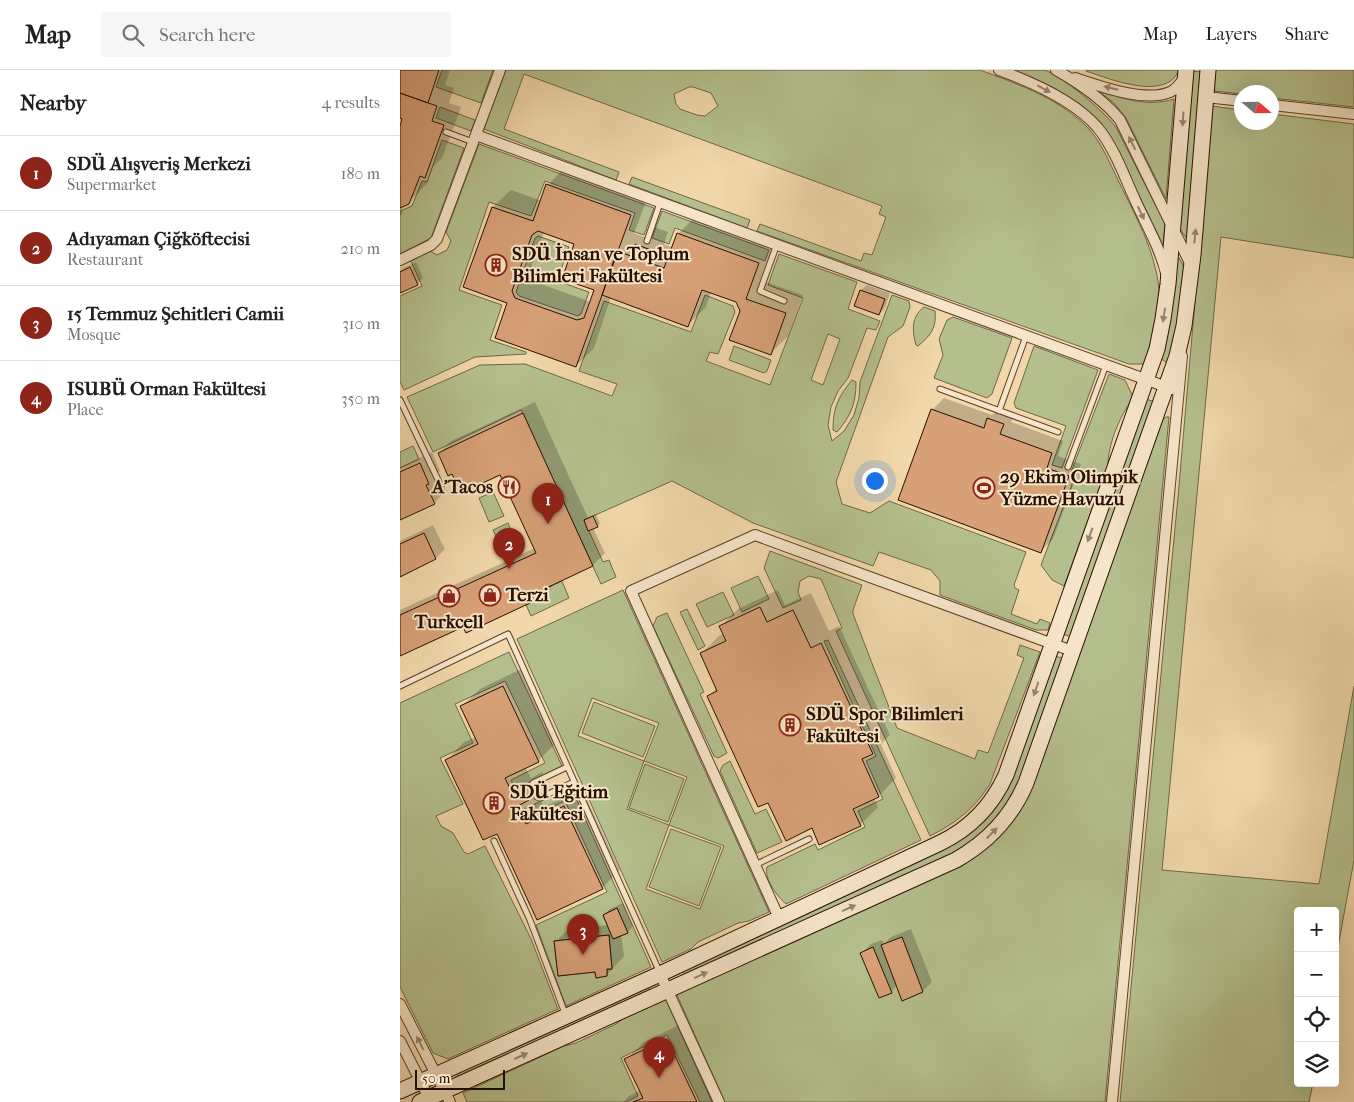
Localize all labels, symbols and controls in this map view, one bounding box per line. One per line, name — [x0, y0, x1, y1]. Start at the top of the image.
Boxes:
search box — [101, 12, 451, 57]
text: Map — [25, 21, 71, 49]
icon: search — [119, 21, 147, 49]
text: Search here — [159, 24, 255, 46]
text: Map — [1143, 24, 1177, 45]
text: Layers — [1205, 24, 1257, 45]
text: Share — [1285, 24, 1329, 45]
one-way arrow — [1103, 84, 1118, 92]
one-way arrow — [1037, 85, 1051, 93]
north arrow — [1234, 85, 1279, 130]
text: Nearby — [20, 91, 86, 115]
text: 4 results — [322, 93, 380, 112]
one-way arrow — [1178, 111, 1186, 127]
one-way arrow — [1128, 136, 1136, 150]
text: SDÜ Alışveriş Merkezi — [67, 153, 251, 175]
text: 1 — [33, 164, 39, 183]
text: 180 m — [341, 164, 380, 183]
text: Supermarket — [67, 175, 157, 194]
one-way arrow — [1138, 206, 1146, 220]
text: Adıyaman Çiğköftecisi — [67, 228, 250, 250]
one-way arrow — [1191, 228, 1199, 244]
text: 2 — [32, 239, 40, 258]
text: 210 m — [341, 239, 380, 258]
place label: SDÜ İnsan ve Toplum Bilimleri Fakültesi — [512, 242, 690, 287]
text: Restaurant — [67, 250, 143, 269]
building icon: SDÜ İnsan ve Toplum Bilimleri Fakültesi — [484, 253, 508, 277]
text: 15 Temmuz Şehitleri Camii — [67, 303, 284, 325]
one-way arrow — [1159, 308, 1167, 324]
text: 3 — [33, 314, 39, 333]
text: 310 m — [342, 314, 380, 333]
text: Mosque — [67, 325, 121, 344]
text: ISUBÜ Orman Fakültesi — [67, 378, 266, 400]
text: 4 — [31, 389, 41, 408]
text: 350 m — [341, 389, 380, 408]
text: Place — [67, 400, 103, 419]
place label: 29 Ekim Olimpik Yüzme Havuzu — [999, 466, 1139, 510]
your location — [862, 468, 888, 494]
restaurant icon: A'Tacos — [497, 475, 521, 499]
place label: A'Tacos — [431, 476, 493, 498]
sports icon: 29 Ekim Olimpik Yüzme Havuzu — [972, 476, 996, 500]
pin: 1 — [532, 483, 564, 524]
pin: 2 — [493, 528, 525, 569]
one-way arrow — [1086, 528, 1093, 543]
shop icon: Terzi — [478, 583, 502, 607]
shop icon: Turkcell — [437, 584, 461, 608]
place label: Terzi — [505, 584, 549, 606]
place label: Turkcell — [414, 611, 484, 633]
one-way arrow — [1032, 681, 1039, 696]
place label: SDÜ Spor Bilimleri Fakültesi — [805, 702, 964, 747]
building icon: SDÜ Spor Bilimleri Fakültesi — [778, 713, 802, 737]
place label: SDÜ Eğitim Fakültesi — [509, 780, 609, 825]
building icon: SDÜ Eğitim Fakültesi — [482, 791, 506, 815]
one-way arrow — [986, 827, 998, 839]
one-way arrow — [842, 904, 856, 912]
map controls — [1294, 907, 1339, 1087]
button: + — [1294, 907, 1339, 952]
pin: 3 — [567, 914, 599, 955]
button: − — [1294, 952, 1339, 997]
one-way arrow — [694, 971, 708, 979]
button: locate — [1294, 997, 1339, 1042]
one-way arrow — [416, 1036, 424, 1050]
pin: 4 — [643, 1037, 675, 1078]
button: layers — [1294, 1042, 1339, 1087]
one-way arrow — [514, 1052, 528, 1060]
scale bar — [415, 1067, 505, 1090]
text: 50 m — [422, 1070, 450, 1087]

